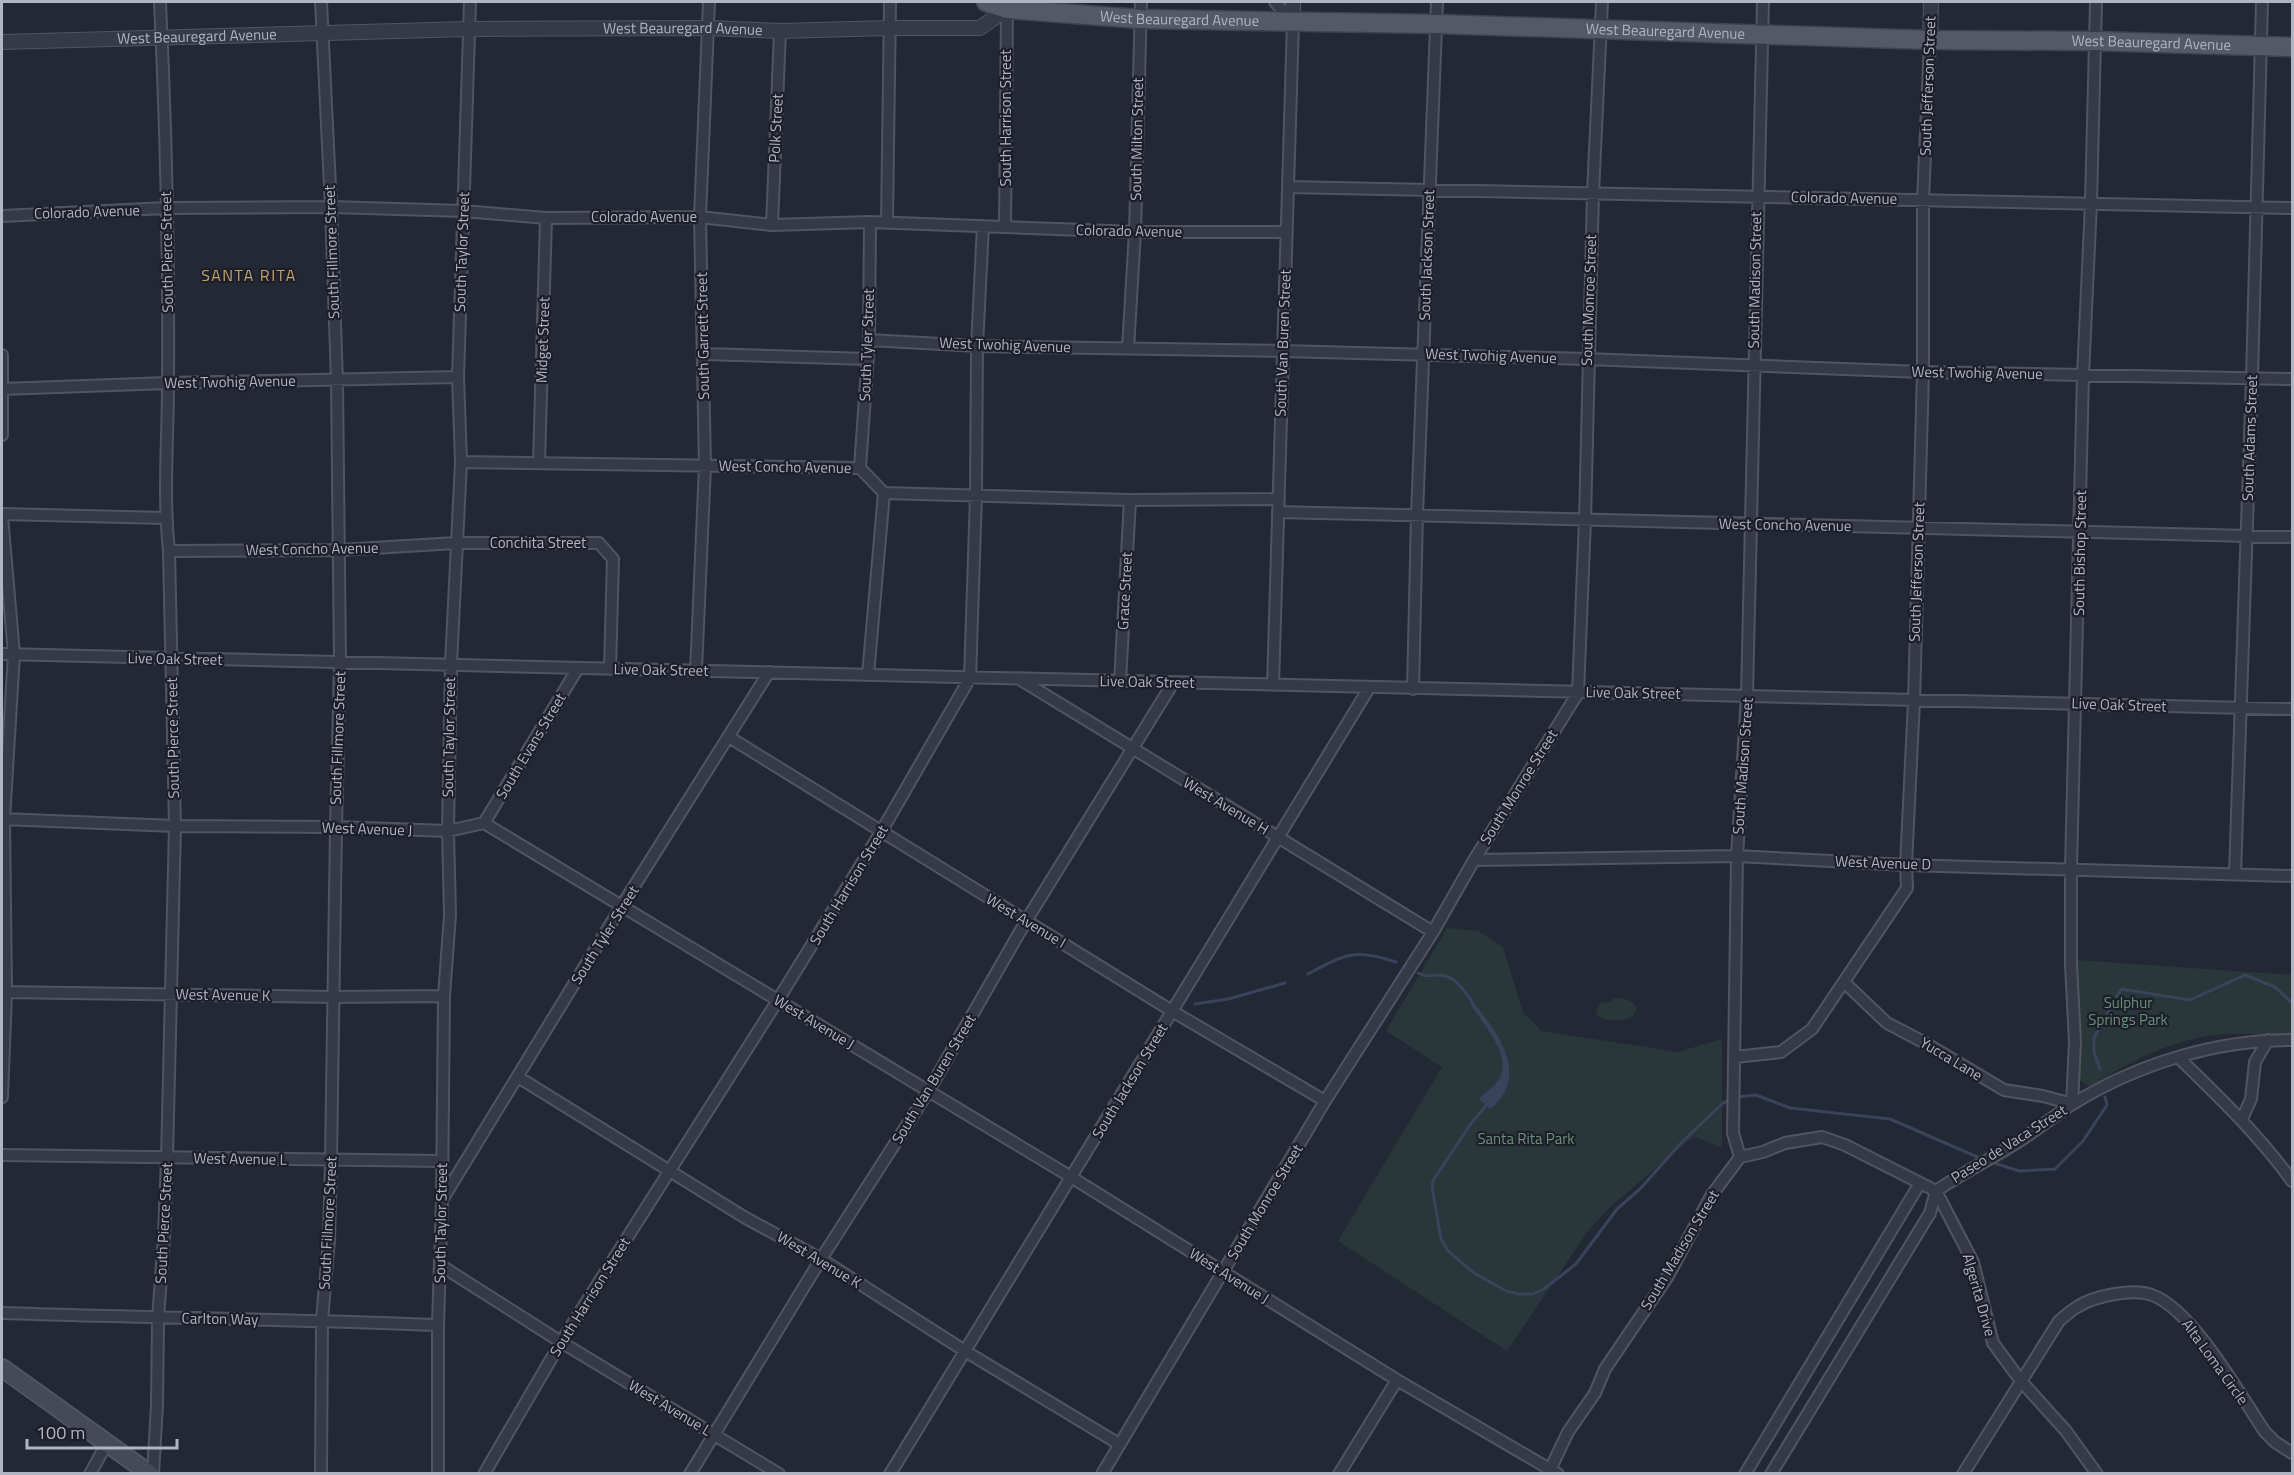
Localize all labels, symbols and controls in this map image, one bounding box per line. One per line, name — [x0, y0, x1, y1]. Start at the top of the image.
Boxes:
street label: West Beauregard Avenue — [1099, 4, 1259, 32]
street label: South Jefferson Street — [1914, 15, 1941, 156]
street label: West Beauregard Avenue — [603, 16, 763, 41]
street label: West Beauregard Avenue — [1585, 17, 1745, 45]
street label: West Beauregard Avenue — [117, 22, 277, 50]
street label: West Beauregard Avenue — [2071, 29, 2231, 56]
street label: South Harrison Street — [994, 49, 1017, 186]
street label: South Milton Street — [1124, 76, 1149, 201]
street label: Polk Street — [762, 92, 789, 163]
street label: South Fillmore Street — [318, 184, 345, 319]
street label: Colorado Avenue — [1791, 185, 1897, 210]
street label: South Jackson Street — [1413, 188, 1440, 321]
street label: South Pierce Street — [154, 190, 179, 313]
street label: South Taylor Street — [448, 191, 475, 313]
street label: Colorado Avenue — [34, 198, 140, 225]
street label: Colorado Avenue — [591, 205, 697, 228]
street label: South Madison Street — [1742, 211, 1767, 349]
street label: Colorado Avenue — [1076, 218, 1182, 243]
street label: South Monroe Street — [1575, 233, 1602, 366]
district label: SANTA RITA — [201, 263, 297, 287]
street label: South Van Buren Street — [1268, 268, 1297, 417]
street label: South Garrett Street — [690, 271, 715, 400]
street label: South Tyler Street — [853, 287, 880, 402]
street label: Midget Street — [530, 296, 556, 384]
street label: West Twohig Avenue — [939, 331, 1071, 358]
street label: West Twohig Avenue — [1425, 342, 1557, 369]
street label: West Twohig Avenue — [1911, 360, 2043, 385]
street label: West Twohig Avenue — [164, 369, 296, 394]
street label: South Adams Street — [2236, 374, 2263, 502]
street label: West Concho Avenue — [718, 454, 852, 479]
street label: South Bishop Street — [2067, 489, 2092, 616]
street label: South Jefferson Street — [1903, 501, 1930, 642]
street label: West Concho Avenue — [1718, 512, 1852, 537]
street label: Conchita Street — [490, 531, 587, 554]
street label: West Concho Avenue — [245, 536, 379, 561]
street label: Grace Street — [1111, 551, 1138, 630]
street label: Live Oak Street — [127, 646, 223, 671]
street label: Live Oak Street — [613, 657, 709, 682]
street label: Live Oak Street — [1099, 669, 1195, 694]
street label: South Fillmore Street — [324, 670, 351, 805]
street label: South Pierce Street — [160, 676, 185, 799]
street label: South Taylor Street — [436, 676, 461, 797]
street label: Live Oak Street — [1585, 680, 1681, 705]
street label: South Evans Street — [490, 688, 572, 803]
street label: Live Oak Street — [2071, 691, 2168, 718]
street label: South Madison Street — [1726, 696, 1759, 835]
street label: South Monroe Street — [1474, 724, 1564, 849]
street label: West Avenue H — [1179, 771, 1274, 840]
street label: West Avenue J — [321, 815, 413, 842]
street label: South Harrison Street — [803, 820, 894, 949]
street label: West Avenue D — [1835, 849, 1931, 876]
street label: South Tyler Street — [565, 880, 645, 989]
street label: West Avenue I — [982, 888, 1071, 954]
street label: West Avenue K — [175, 982, 271, 1007]
street label: West Avenue J — [769, 988, 859, 1055]
park label: Sulphur Springs Park — [2088, 991, 2168, 1031]
street label: South Van Buren Street — [886, 1009, 982, 1148]
street label: South Jackson Street — [1086, 1018, 1174, 1143]
street label: Yucca Lane — [1916, 1031, 1987, 1086]
street label: Paseo de Vaca Street — [1946, 1098, 2072, 1189]
park label: Santa Rita Park — [1477, 1127, 1575, 1150]
street label: South Monroe Street — [1221, 1139, 1309, 1264]
street label: West Avenue L — [193, 1146, 287, 1171]
street label: South Fillmore Street — [313, 1155, 343, 1290]
street label: South Pierce Street — [149, 1161, 178, 1284]
street label: South Taylor Street — [428, 1162, 453, 1283]
street label: South Madison Street — [1634, 1185, 1725, 1314]
street label: West Avenue K — [773, 1225, 866, 1294]
street label: South Harrison Street — [544, 1232, 636, 1361]
street label: West Avenue J — [1185, 1242, 1274, 1309]
street label: Algerita Drive — [1957, 1251, 2002, 1339]
street label: Carlton Way — [182, 1306, 259, 1331]
street label: Alta Loma Circle — [2176, 1314, 2254, 1409]
street label: West Avenue L — [624, 1374, 716, 1442]
scale bar — [27, 1412, 177, 1450]
text: 100 m — [36, 1419, 85, 1446]

